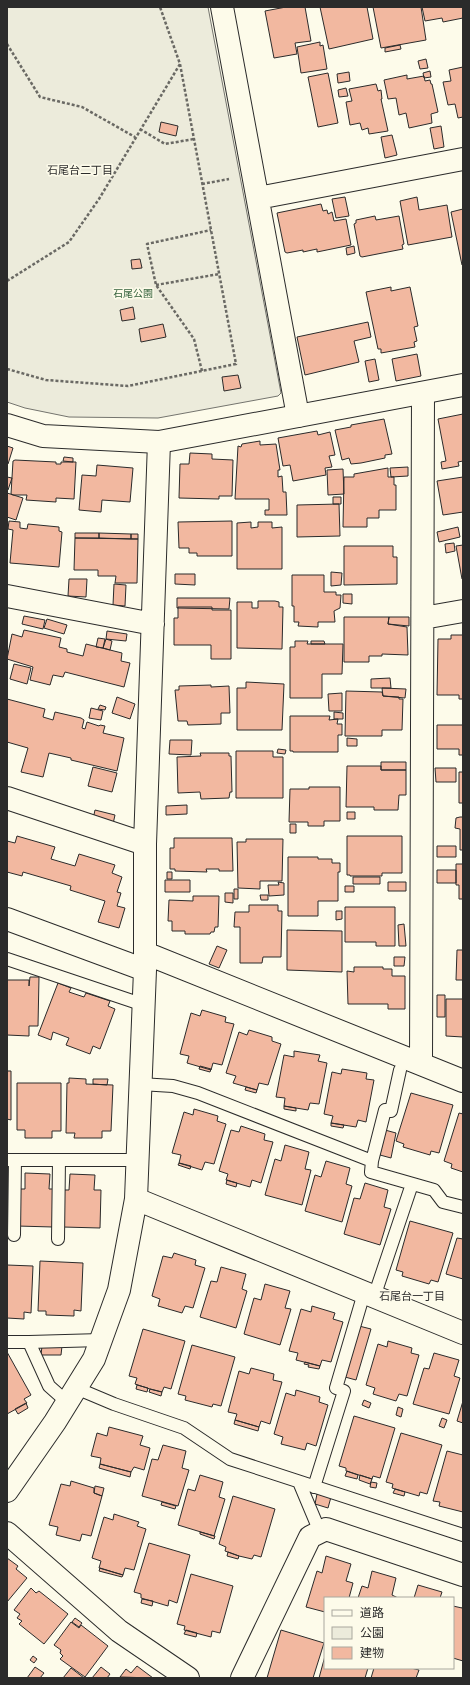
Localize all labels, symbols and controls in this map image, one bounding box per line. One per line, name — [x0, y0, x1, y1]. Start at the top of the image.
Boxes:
district label: 石尾台二丁目 — [47, 162, 113, 177]
park label: 石尾公園 — [113, 286, 153, 300]
district label: 石尾台一丁目 — [379, 1288, 445, 1303]
legend — [324, 1597, 454, 1669]
text: 道路 — [360, 1604, 384, 1621]
text: 公園 — [360, 1624, 384, 1641]
text: 建物 — [360, 1644, 384, 1661]

